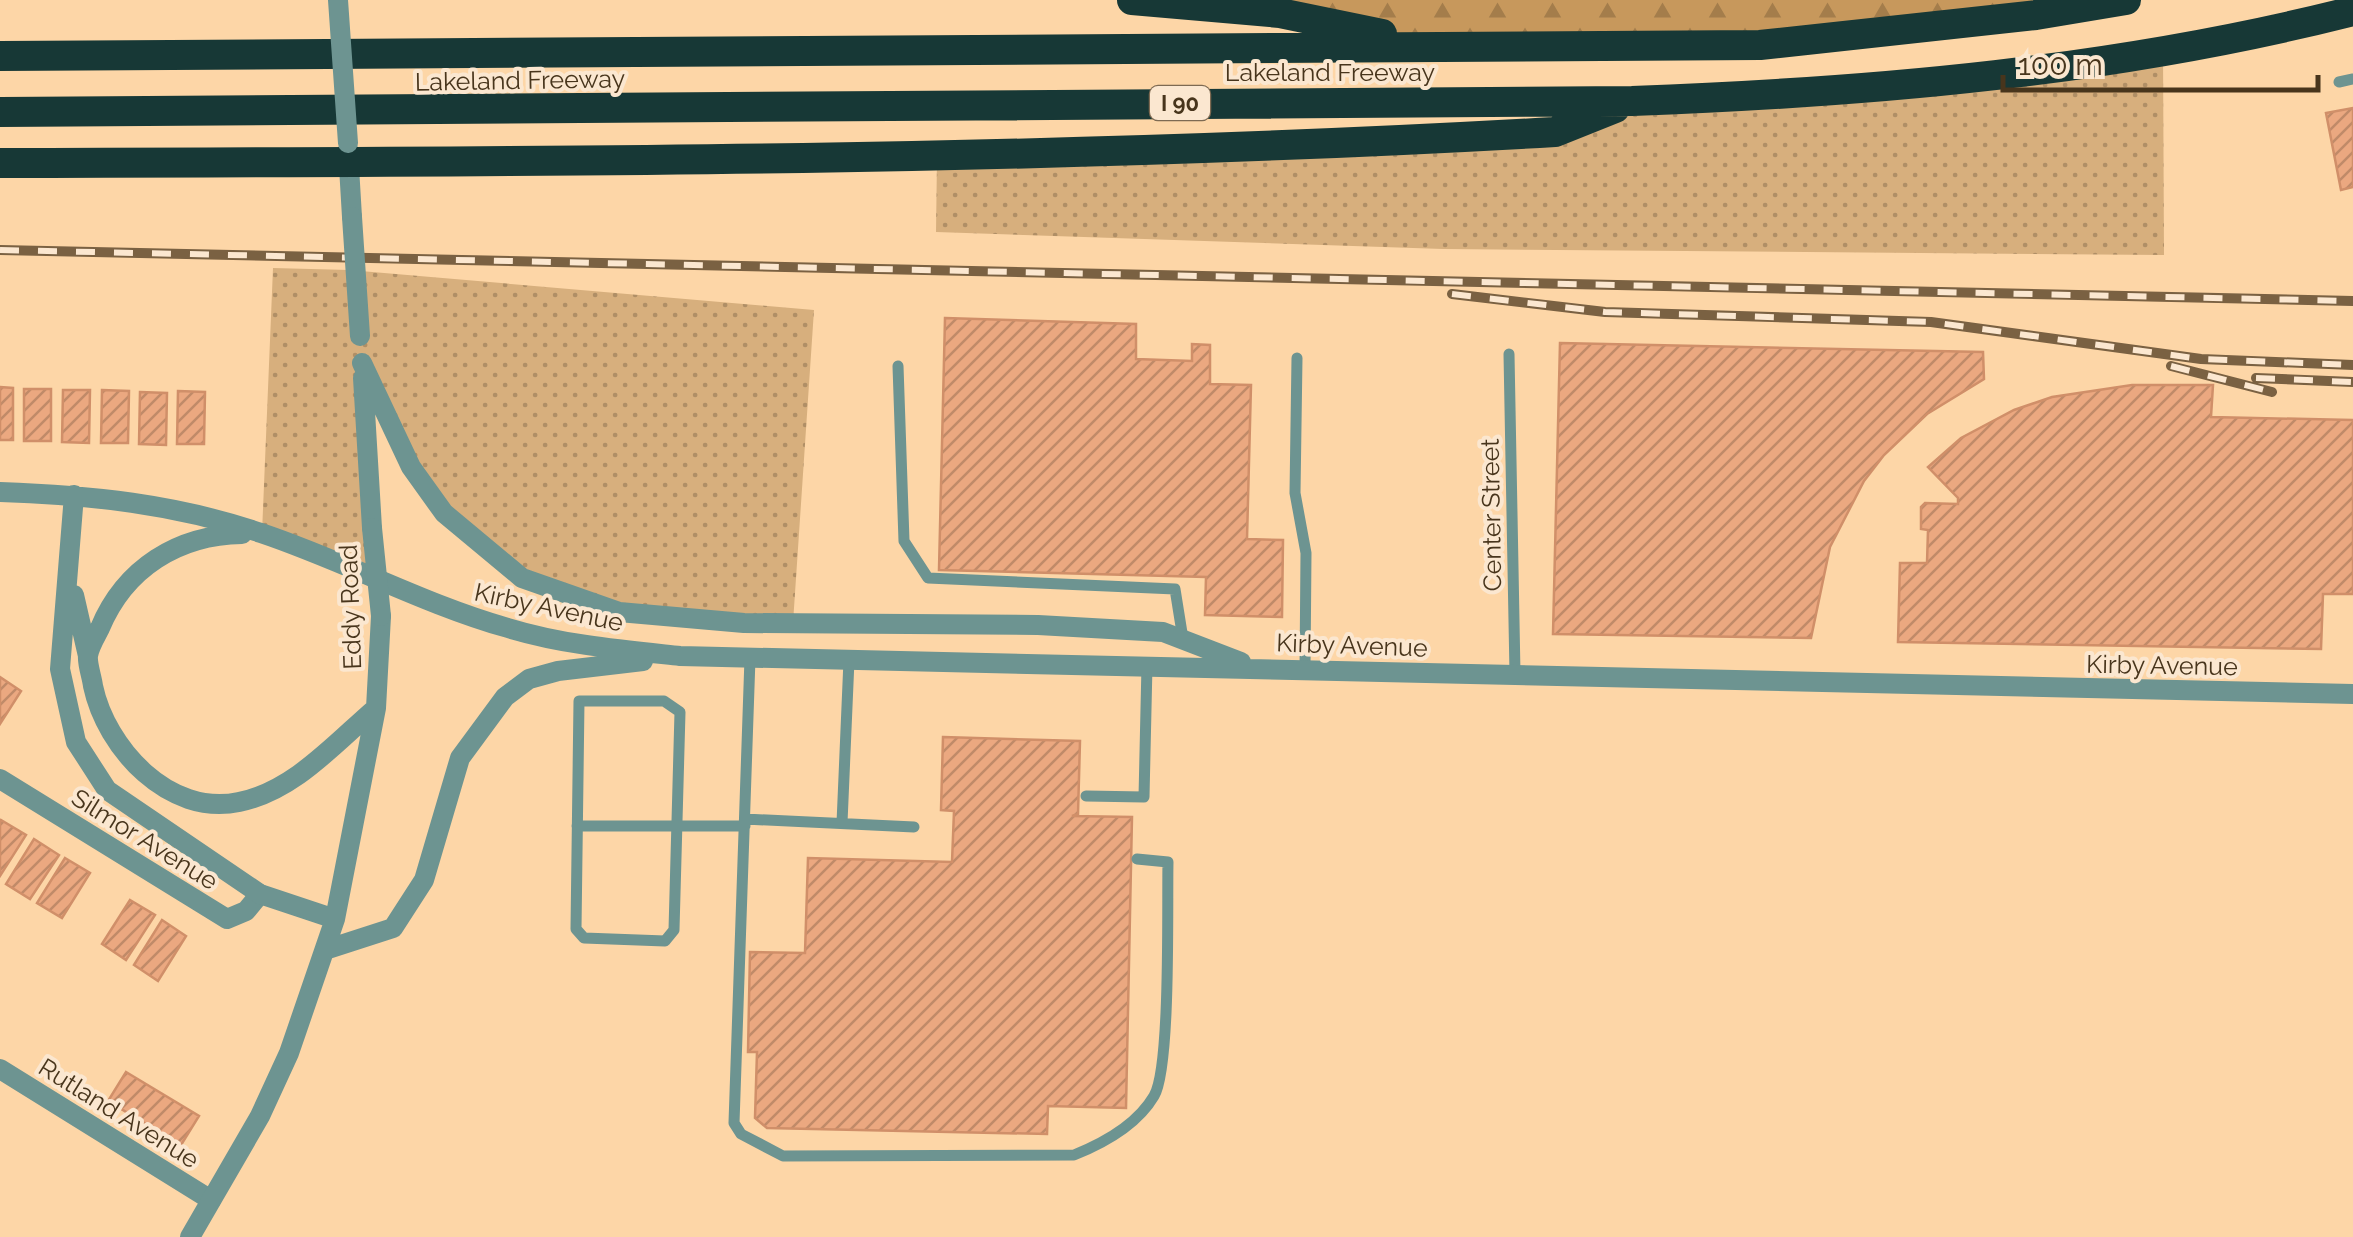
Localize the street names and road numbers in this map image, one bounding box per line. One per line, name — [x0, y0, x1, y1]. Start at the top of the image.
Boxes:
street label: Lakeland Freeway — [1225, 57, 1436, 87]
street label: Lakeland Freeway — [415, 63, 626, 97]
road number: I 90 — [1150, 86, 1210, 120]
street label: Center Street — [1475, 438, 1507, 592]
street label: Eddy Road — [333, 544, 367, 670]
street label: Kirby Avenue — [472, 577, 626, 637]
street label: Kirby Avenue — [1276, 627, 1428, 663]
street label: Kirby Avenue — [2086, 649, 2238, 681]
street label: Silmor Avenue — [66, 782, 224, 896]
street label: Rutland Avenue — [33, 1052, 205, 1174]

